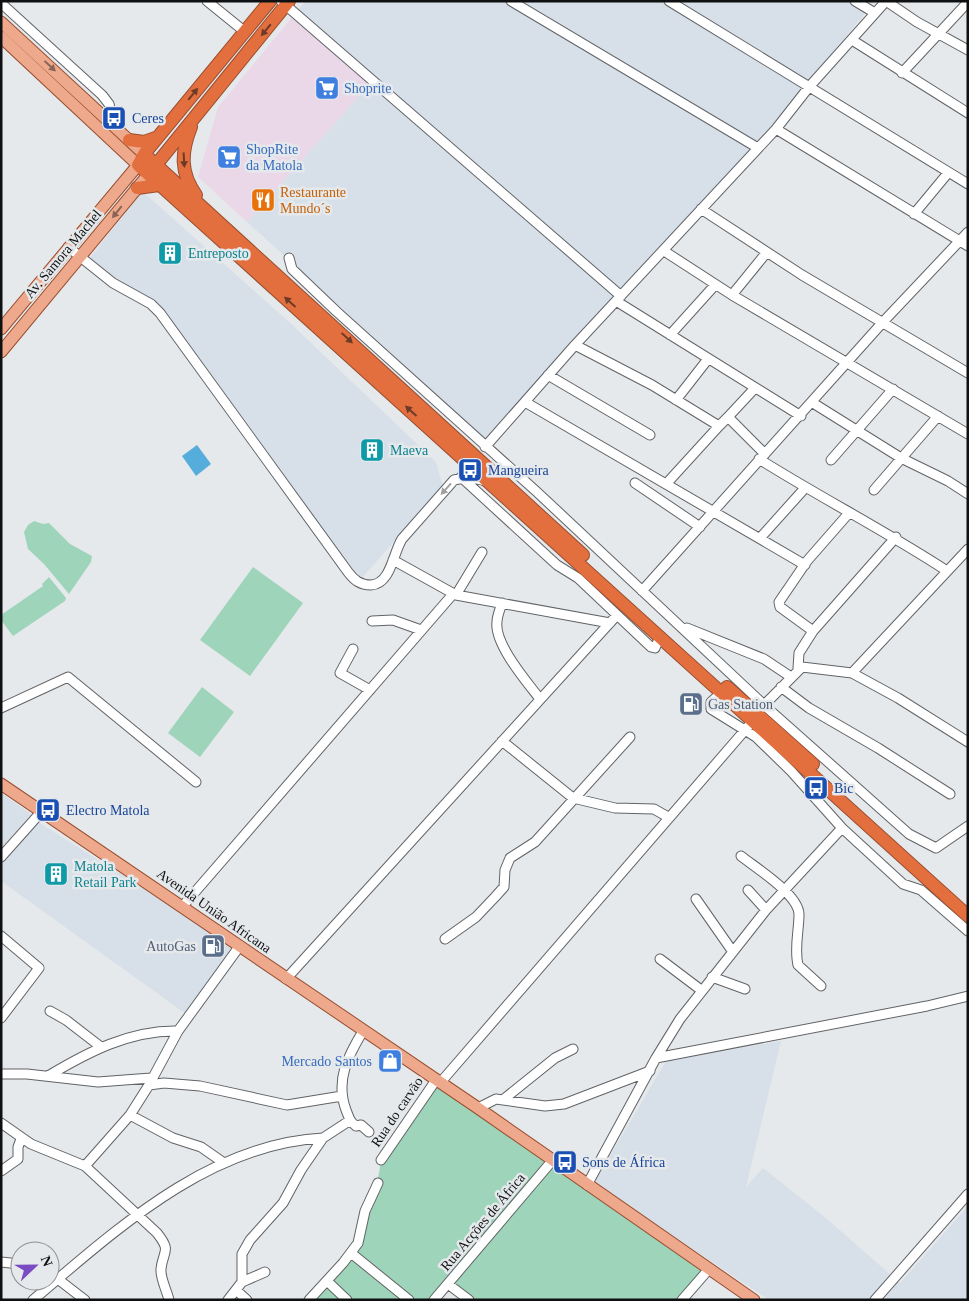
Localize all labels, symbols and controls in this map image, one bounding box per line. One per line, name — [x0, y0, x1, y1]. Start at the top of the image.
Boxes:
one-way arrow — [260, 23, 271, 36]
one-way arrow — [44, 61, 57, 72]
supermarket icon: Shoprite — [314, 75, 340, 101]
place label: Shoprite — [344, 81, 391, 96]
one-way arrow — [187, 88, 198, 101]
bus stop icon: Ceres — [101, 105, 127, 131]
place label: Ceres — [132, 111, 164, 126]
place label: ShopRite da Matola — [246, 142, 303, 173]
supermarket icon: ShopRite da Matola — [216, 144, 242, 170]
one-way arrow — [180, 152, 188, 168]
place label: Restaurante Mundo´s — [280, 185, 346, 216]
restaurant icon: Restaurante Mundo´s — [250, 187, 276, 213]
one-way arrow — [111, 206, 122, 219]
street label: Av. Samora Machel — [22, 207, 104, 301]
building icon: Entreposto — [157, 240, 183, 266]
place label: Entreposto — [188, 246, 249, 261]
one-way arrow — [284, 296, 296, 308]
one-way arrow — [341, 333, 354, 344]
one-way arrow — [405, 405, 417, 417]
building icon: Maeva — [359, 437, 385, 463]
place label: Maeva — [390, 443, 429, 458]
bus stop icon: Mangueira — [457, 457, 483, 483]
place label: Mangueira — [488, 463, 549, 478]
one-way arrow — [440, 482, 452, 494]
fuel station icon: Gas Station — [678, 691, 704, 717]
place label: Gas Station — [708, 697, 773, 712]
bus stop icon: Bic — [803, 775, 829, 801]
place label: Bic — [834, 781, 853, 796]
bus stop icon: Electro Matola — [35, 797, 61, 823]
place label: Electro Matola — [66, 803, 150, 818]
place label: Matola Retail Park — [74, 859, 137, 890]
building icon: Matola Retail Park — [43, 861, 69, 887]
street label: Avenida União Africana — [154, 866, 275, 957]
fuel station icon: AutoGas — [200, 933, 226, 959]
place label: AutoGas — [146, 939, 196, 954]
shop icon: Mercado Santos — [377, 1048, 403, 1074]
place label: Mercado Santos — [281, 1054, 372, 1069]
street label: Rua do carvão — [368, 1074, 426, 1150]
bus stop icon: Sons de África — [552, 1149, 578, 1175]
place label: Sons de África — [582, 1154, 666, 1170]
street label: Rua Acções de África — [437, 1169, 529, 1274]
north arrow — [10, 1241, 60, 1291]
text: N — [38, 1254, 55, 1269]

